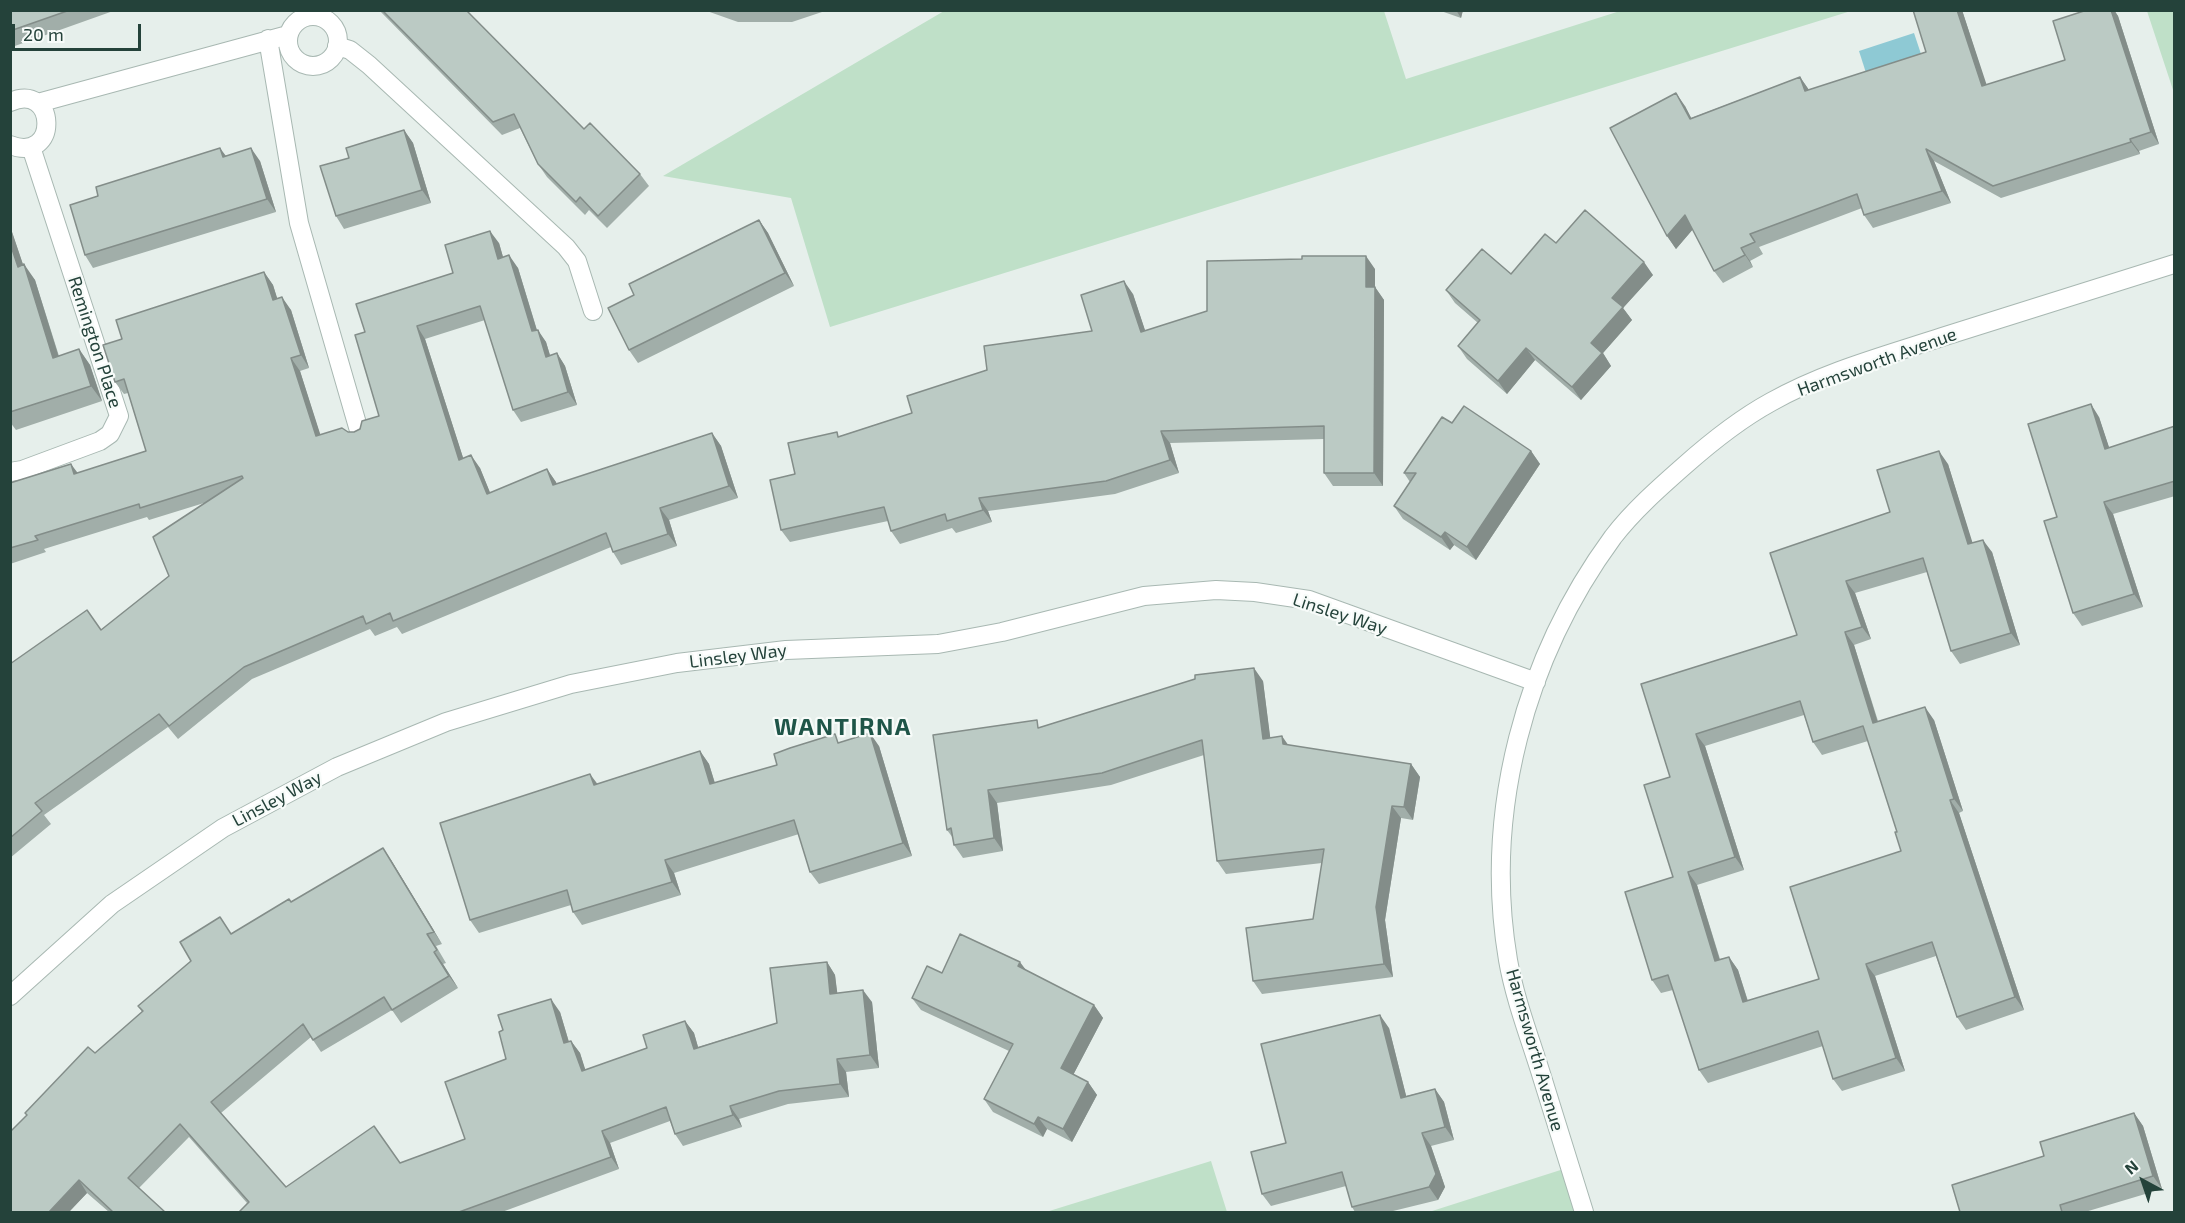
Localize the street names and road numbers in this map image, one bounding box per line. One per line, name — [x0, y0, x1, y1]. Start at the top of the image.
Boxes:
street label: Remington Place — [64, 273, 126, 411]
street label: Harmsworth Avenue — [1794, 323, 1960, 401]
street label: Linsley Way — [1290, 589, 1390, 639]
street label: Linsley Way — [688, 639, 788, 673]
street label: Linsley Way — [229, 766, 325, 832]
street label: Harmsworth Avenue — [1501, 966, 1569, 1134]

